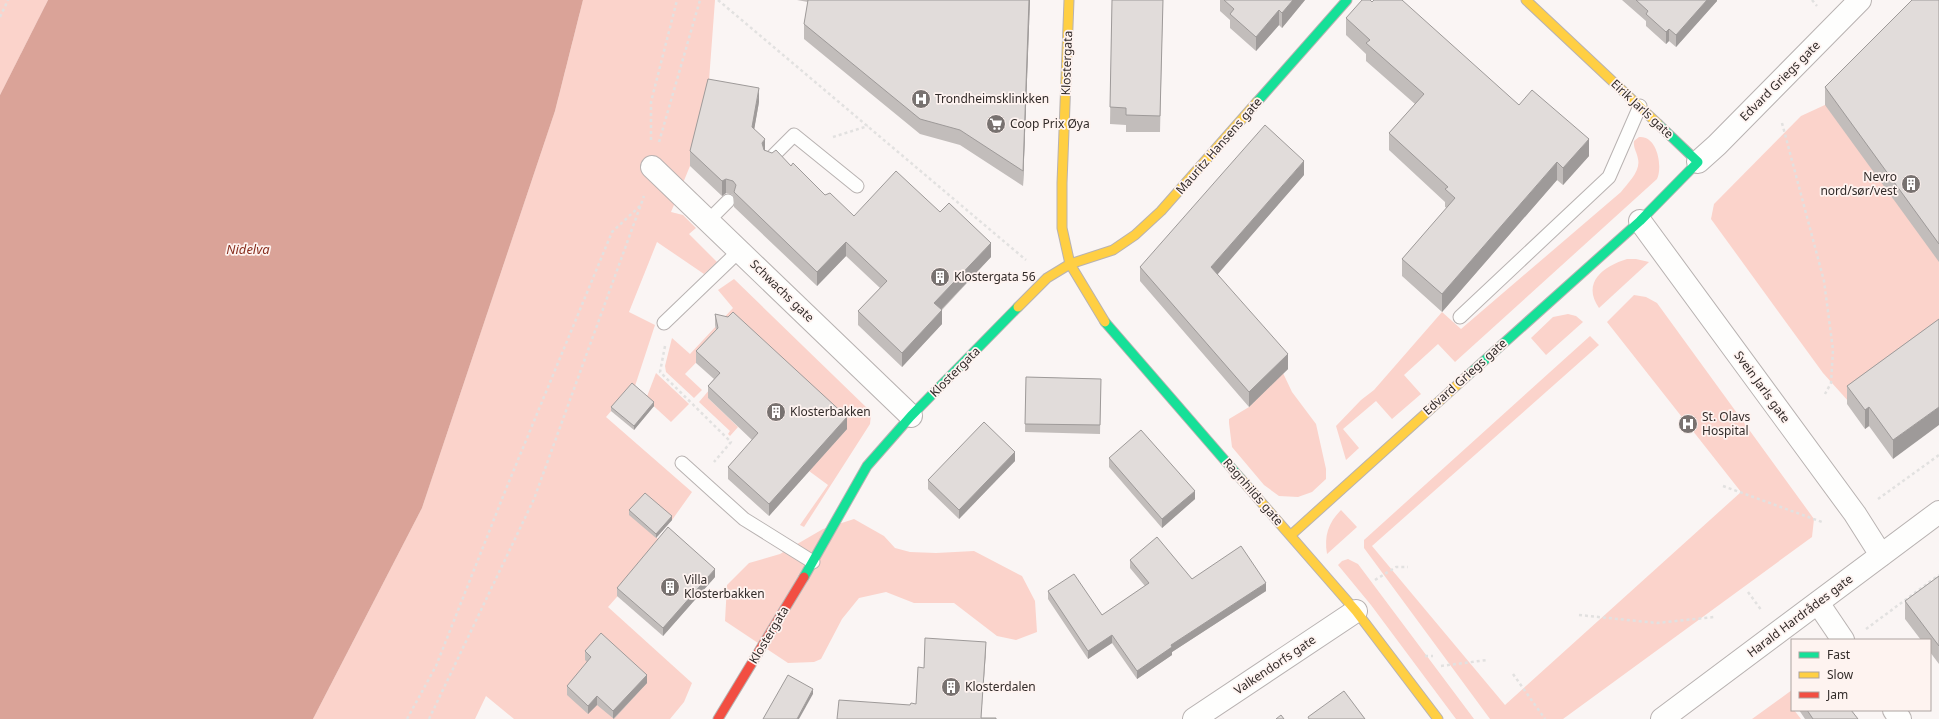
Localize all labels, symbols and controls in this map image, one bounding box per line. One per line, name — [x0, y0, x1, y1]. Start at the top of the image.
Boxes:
street label: Klostergata — [1057, 30, 1076, 96]
street label: Edvard Griegs gate — [1736, 37, 1824, 125]
street label: Eirik Jarls gate — [1607, 75, 1677, 142]
hospital icon: Trondheimsklinkken — [910, 88, 932, 110]
place label: Trondheimsklinkken — [935, 90, 1049, 107]
street label: Mauritz Hansens gate — [1172, 93, 1266, 198]
supermarket icon: Coop Prix Øya — [985, 113, 1007, 135]
place label: Coop Prix Øya — [1010, 115, 1090, 132]
place label: Nevro nord/sør/vest — [1820, 168, 1898, 199]
building icon: Nevro nord/sør/vest — [1900, 173, 1922, 195]
water label: Nidelva — [226, 240, 270, 258]
street label: Schwachs gate — [747, 256, 818, 326]
building icon: Klostergata 56 — [929, 266, 951, 288]
place label: Klostergata 56 — [954, 268, 1036, 285]
street label: Edvard Griegs gate — [1419, 334, 1510, 419]
street label: Klostergata — [926, 343, 984, 401]
street label: Svein Jarls gate — [1730, 347, 1794, 426]
building icon: Klosterbakken — [765, 401, 787, 423]
place label: Klosterbakken — [790, 403, 871, 420]
place label: St. Olavs Hospital — [1702, 408, 1751, 439]
hospital icon: St. Olavs Hospital — [1677, 413, 1699, 435]
street label: Ragnhilds gate — [1219, 454, 1288, 529]
street label: Harald Hardrådes gate — [1743, 570, 1856, 661]
place label: Villa Klosterbakken — [684, 571, 765, 602]
building icon: Villa Klosterbakken — [659, 576, 681, 598]
street label: Klostergata — [745, 603, 793, 667]
street label: Valkendorfs gate — [1231, 631, 1319, 698]
legend — [1791, 639, 1931, 711]
text: Fast — [1827, 646, 1851, 663]
text: Slow — [1827, 666, 1854, 683]
building icon: Klosterdalen — [940, 676, 962, 698]
place label: Klosterdalen — [965, 678, 1036, 695]
text: Jam — [1826, 686, 1848, 703]

